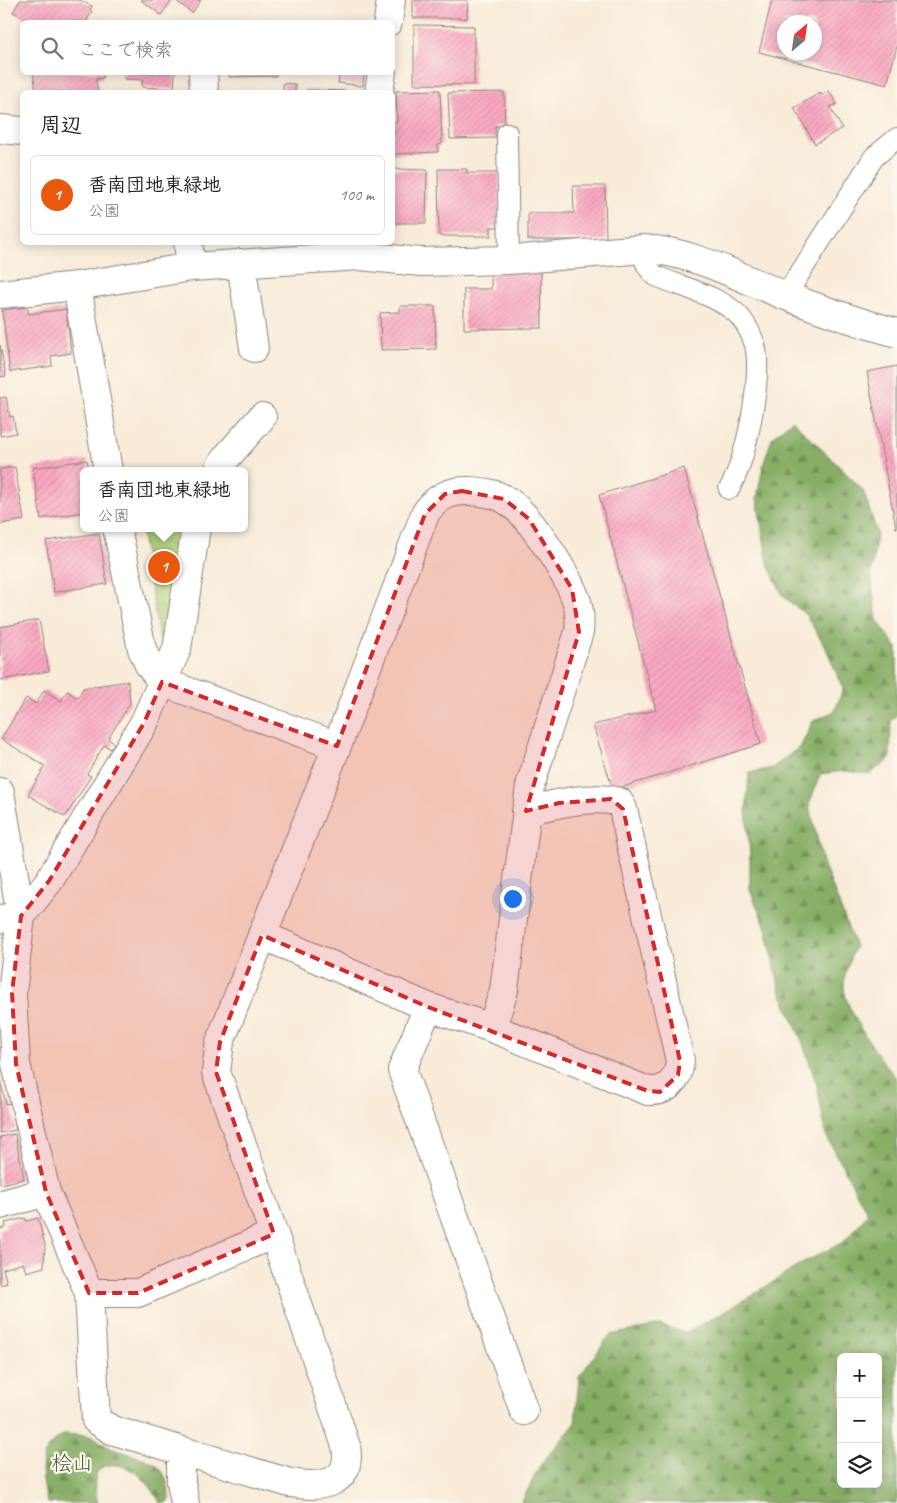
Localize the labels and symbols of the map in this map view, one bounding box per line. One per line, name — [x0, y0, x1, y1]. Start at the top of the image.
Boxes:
north arrow — [777, 15, 822, 60]
pin: 1 — [148, 548, 180, 586]
your location — [500, 886, 526, 912]
park label: 桧山 — [51, 1450, 93, 1476]

